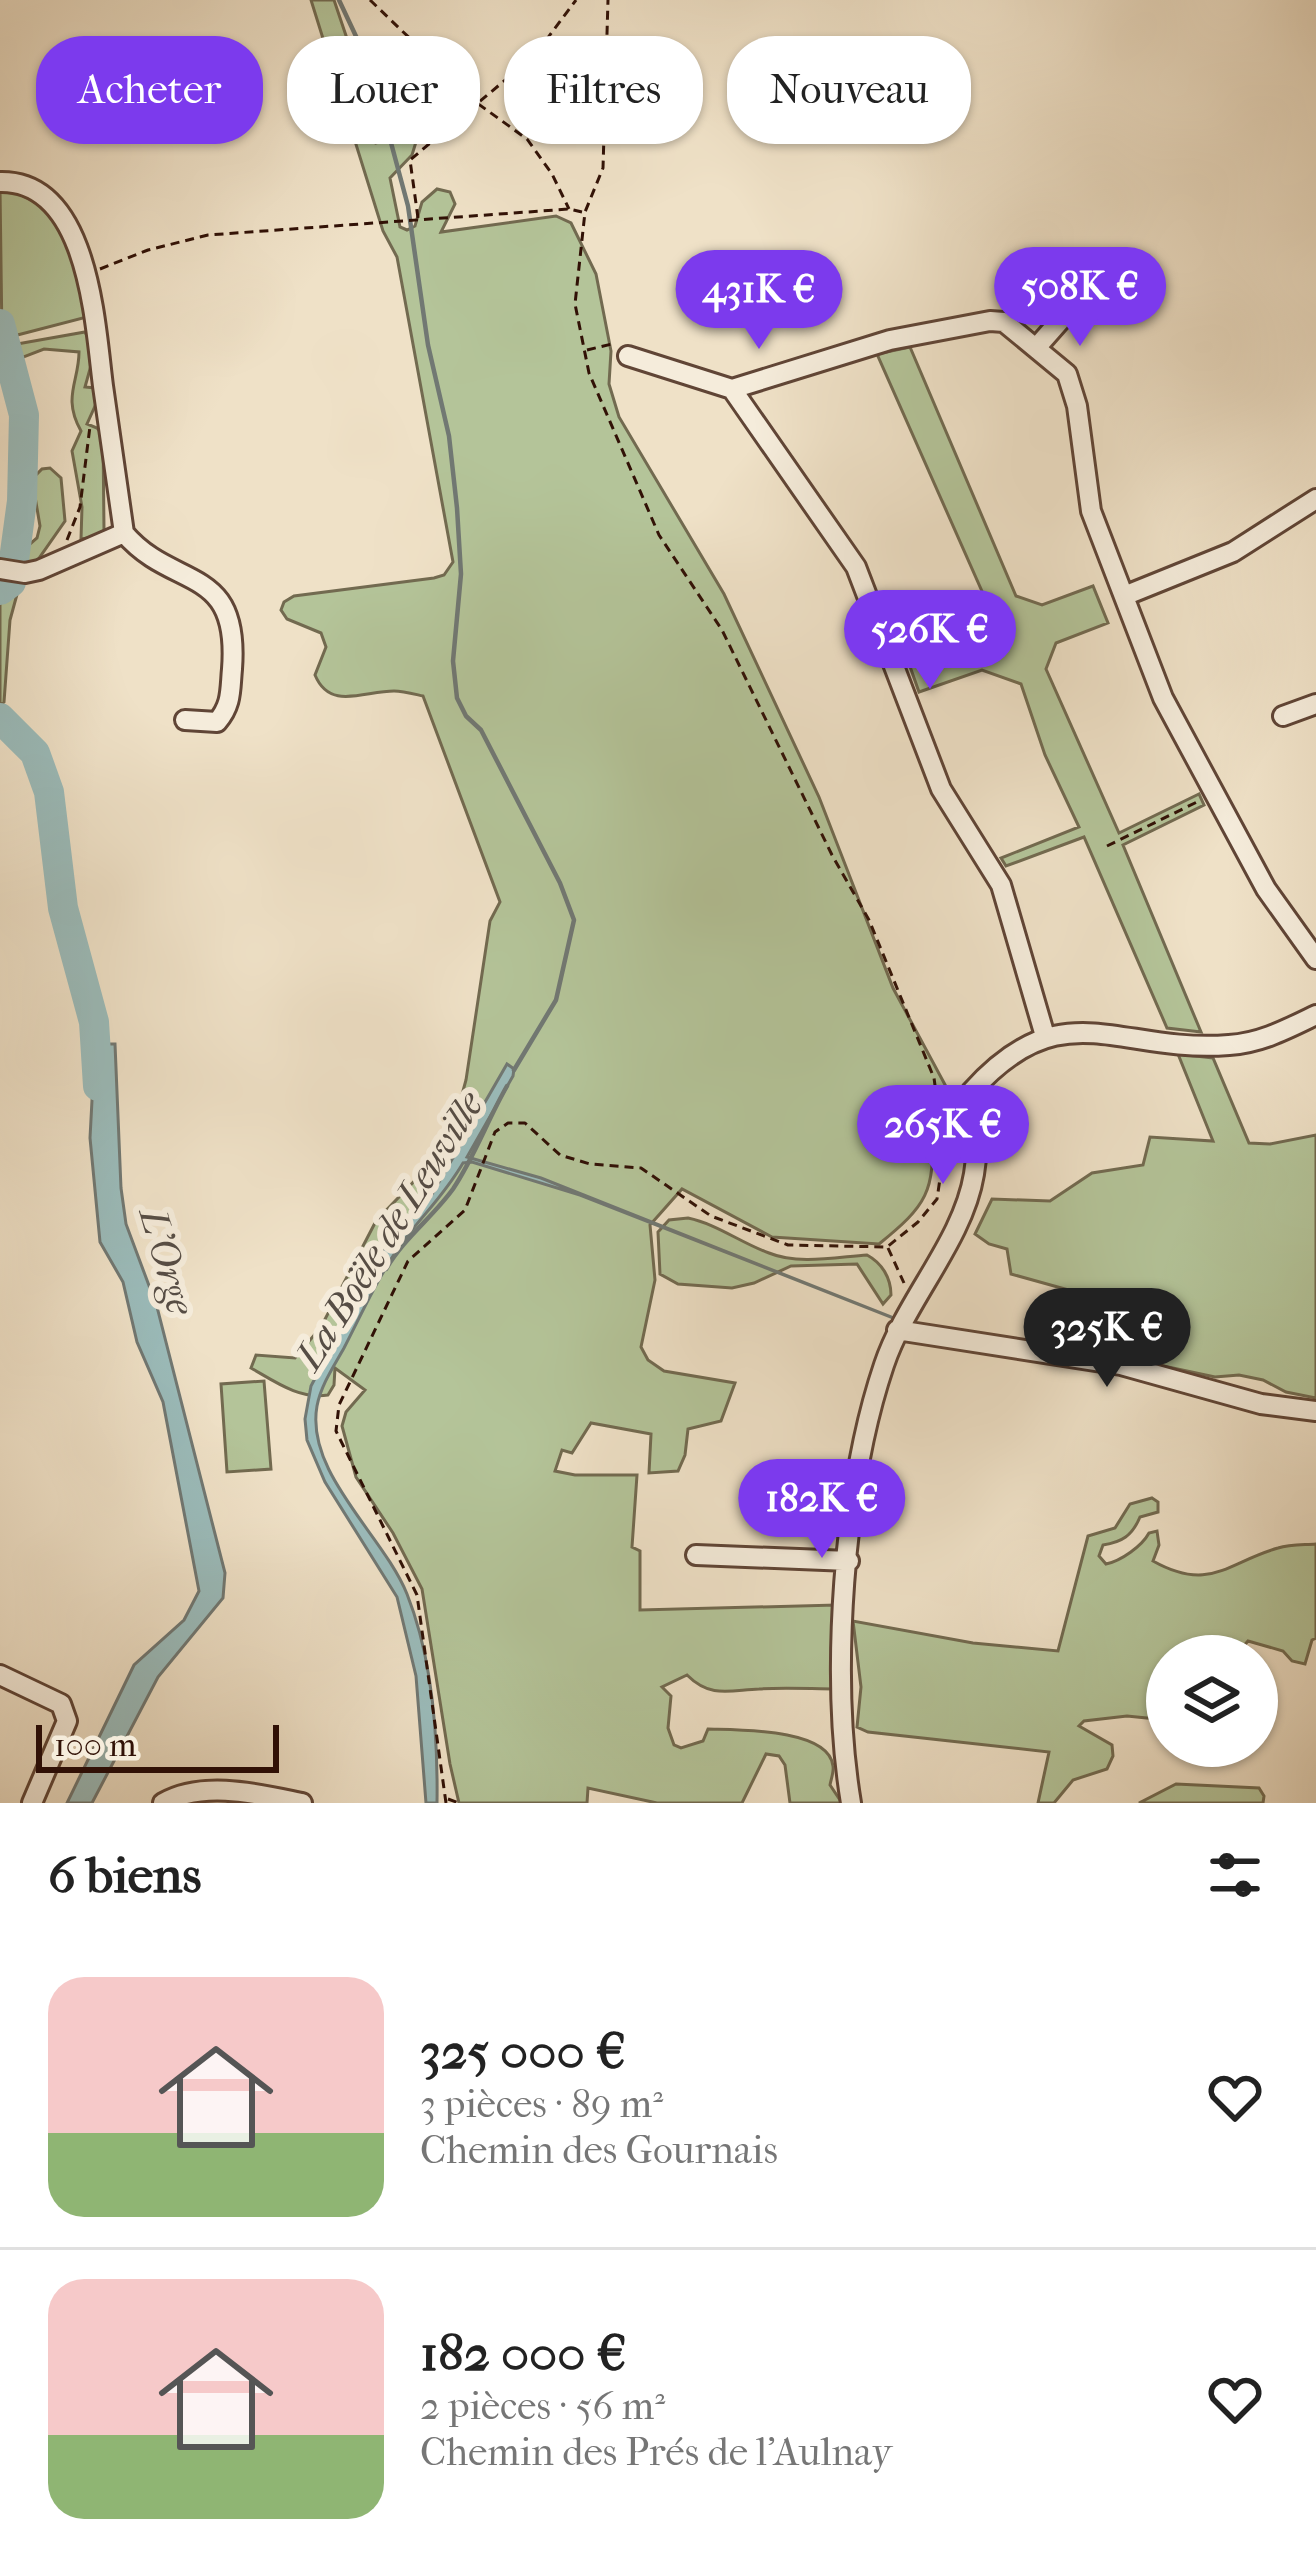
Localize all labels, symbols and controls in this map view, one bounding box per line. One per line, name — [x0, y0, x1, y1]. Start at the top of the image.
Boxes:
chip: Acheter — [36, 36, 263, 144]
chip: Louer — [287, 36, 480, 144]
chip: Filtres — [504, 36, 703, 144]
chip: Nouveau — [727, 36, 971, 144]
pin: 508K € — [982, 247, 1178, 349]
pin: 431K € — [661, 250, 857, 352]
text: 508K € — [1021, 263, 1139, 309]
text: 431K € — [703, 266, 815, 312]
pin: 526K € — [832, 590, 1028, 692]
text: 526K € — [871, 606, 989, 652]
water label: La Boële de Leuville — [284, 1083, 493, 1380]
pin: 265K € — [845, 1085, 1041, 1187]
text: 265K € — [884, 1101, 1002, 1147]
water label: L'Orge — [129, 1200, 204, 1321]
pin: 325K € — [1009, 1288, 1205, 1390]
text: 325K € — [1051, 1304, 1163, 1350]
pin: 182K € — [724, 1459, 920, 1561]
text: 182K € — [765, 1475, 879, 1521]
map controls — [1146, 1635, 1278, 1767]
button: layers — [1146, 1635, 1278, 1767]
scale bar — [36, 1719, 279, 1772]
text: 100 m — [54, 1726, 137, 1765]
icon: filters — [1202, 1842, 1268, 1908]
text: 6 biens — [48, 1845, 201, 1905]
text: 325 000 € — [420, 2021, 626, 2081]
icon: home — [144, 2025, 288, 2169]
icon: heart — [1202, 2064, 1268, 2130]
text: 3 pièces · 89 m² — [420, 2081, 663, 2127]
text: Chemin des Gournais — [420, 2127, 778, 2173]
text: 182 000 € — [420, 2323, 627, 2383]
icon: home — [144, 2327, 288, 2471]
icon: heart — [1202, 2366, 1268, 2432]
text: 2 pièces · 56 m² — [420, 2383, 665, 2429]
text: Chemin des Prés de l'Aulnay — [420, 2429, 892, 2475]

